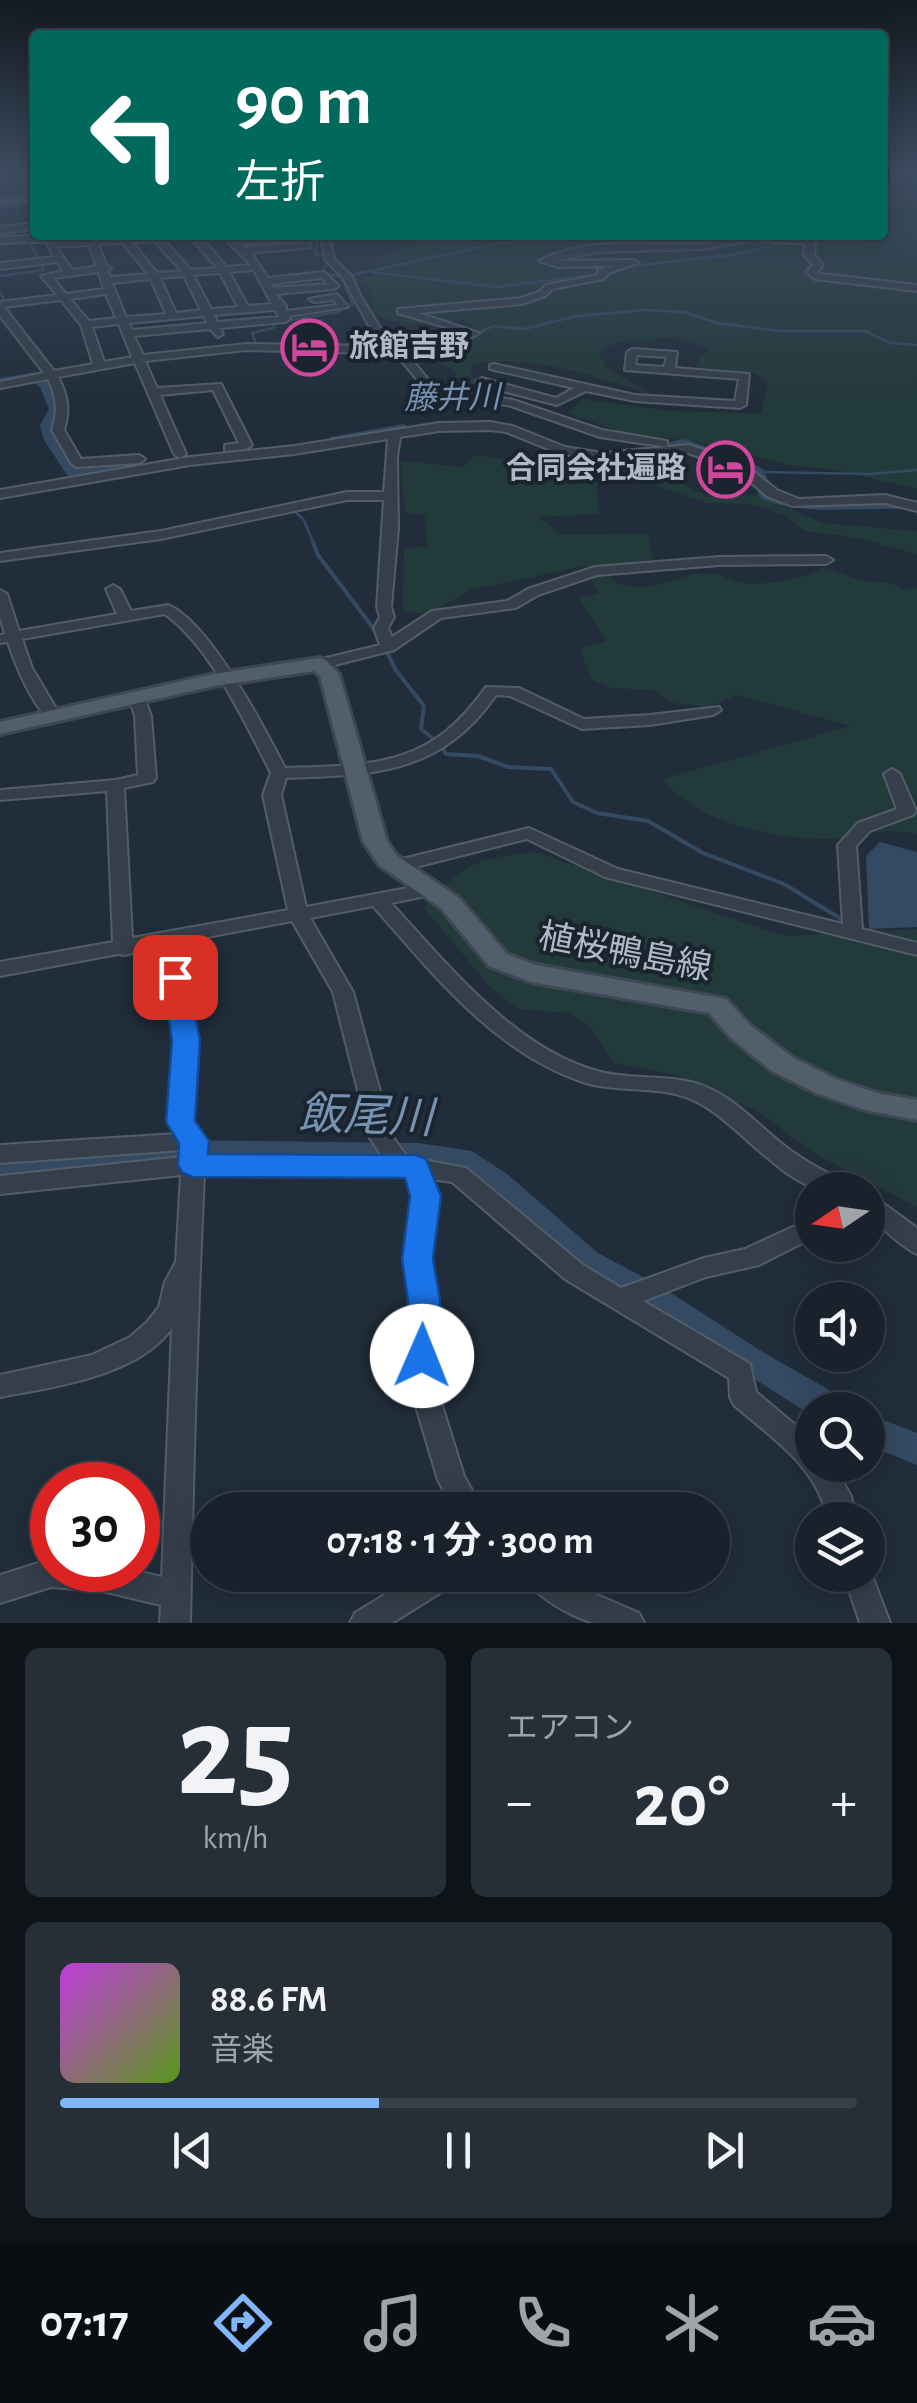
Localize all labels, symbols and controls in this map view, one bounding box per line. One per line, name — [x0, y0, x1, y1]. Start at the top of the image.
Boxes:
text: 90 m — [235, 67, 372, 137]
icon: left — [70, 70, 200, 200]
text: 左折 — [235, 161, 325, 206]
hotel icon: 旅館吉野 — [280, 317, 340, 377]
place label: 旅館吉野 — [349, 330, 469, 362]
water label: 藤井川 — [404, 380, 503, 415]
hotel icon: 合同会社遍路 — [695, 439, 755, 499]
place label: 合同会社遍路 — [506, 452, 686, 484]
street label: 植桜鴨島線 — [536, 917, 715, 987]
pin — [133, 935, 218, 1020]
icon: arrive — [148, 950, 203, 1005]
water label: 飯尾川 — [298, 1090, 438, 1142]
north arrow — [795, 1172, 885, 1262]
map controls — [795, 1172, 885, 1592]
button: sound — [795, 1282, 885, 1372]
position arrow — [370, 1304, 474, 1408]
button: search — [795, 1392, 885, 1482]
speed limit sign: 30 — [30, 1462, 160, 1592]
button: layers — [795, 1502, 885, 1592]
text: 07:18 · 1 分 · 300 m — [326, 1523, 594, 1561]
text: 25 — [177, 1689, 294, 1819]
text: エアコン — [506, 1712, 634, 1744]
text: 20° — [633, 1765, 730, 1840]
text: − — [506, 1775, 532, 1830]
text: + — [831, 1775, 857, 1830]
text: km/h — [202, 1822, 269, 1854]
text: 88.6 FM — [210, 1981, 328, 2019]
text: 音楽 — [210, 2034, 274, 2066]
icon: previous — [165, 2123, 220, 2178]
icon: pause — [431, 2123, 486, 2178]
icon: next — [697, 2123, 752, 2178]
icon: directions — [208, 2288, 278, 2358]
icon: music — [358, 2288, 428, 2358]
icon: phone — [508, 2288, 578, 2358]
icon: climate — [657, 2288, 727, 2358]
icon: car — [807, 2288, 877, 2358]
text: 07:17 — [40, 2300, 129, 2345]

